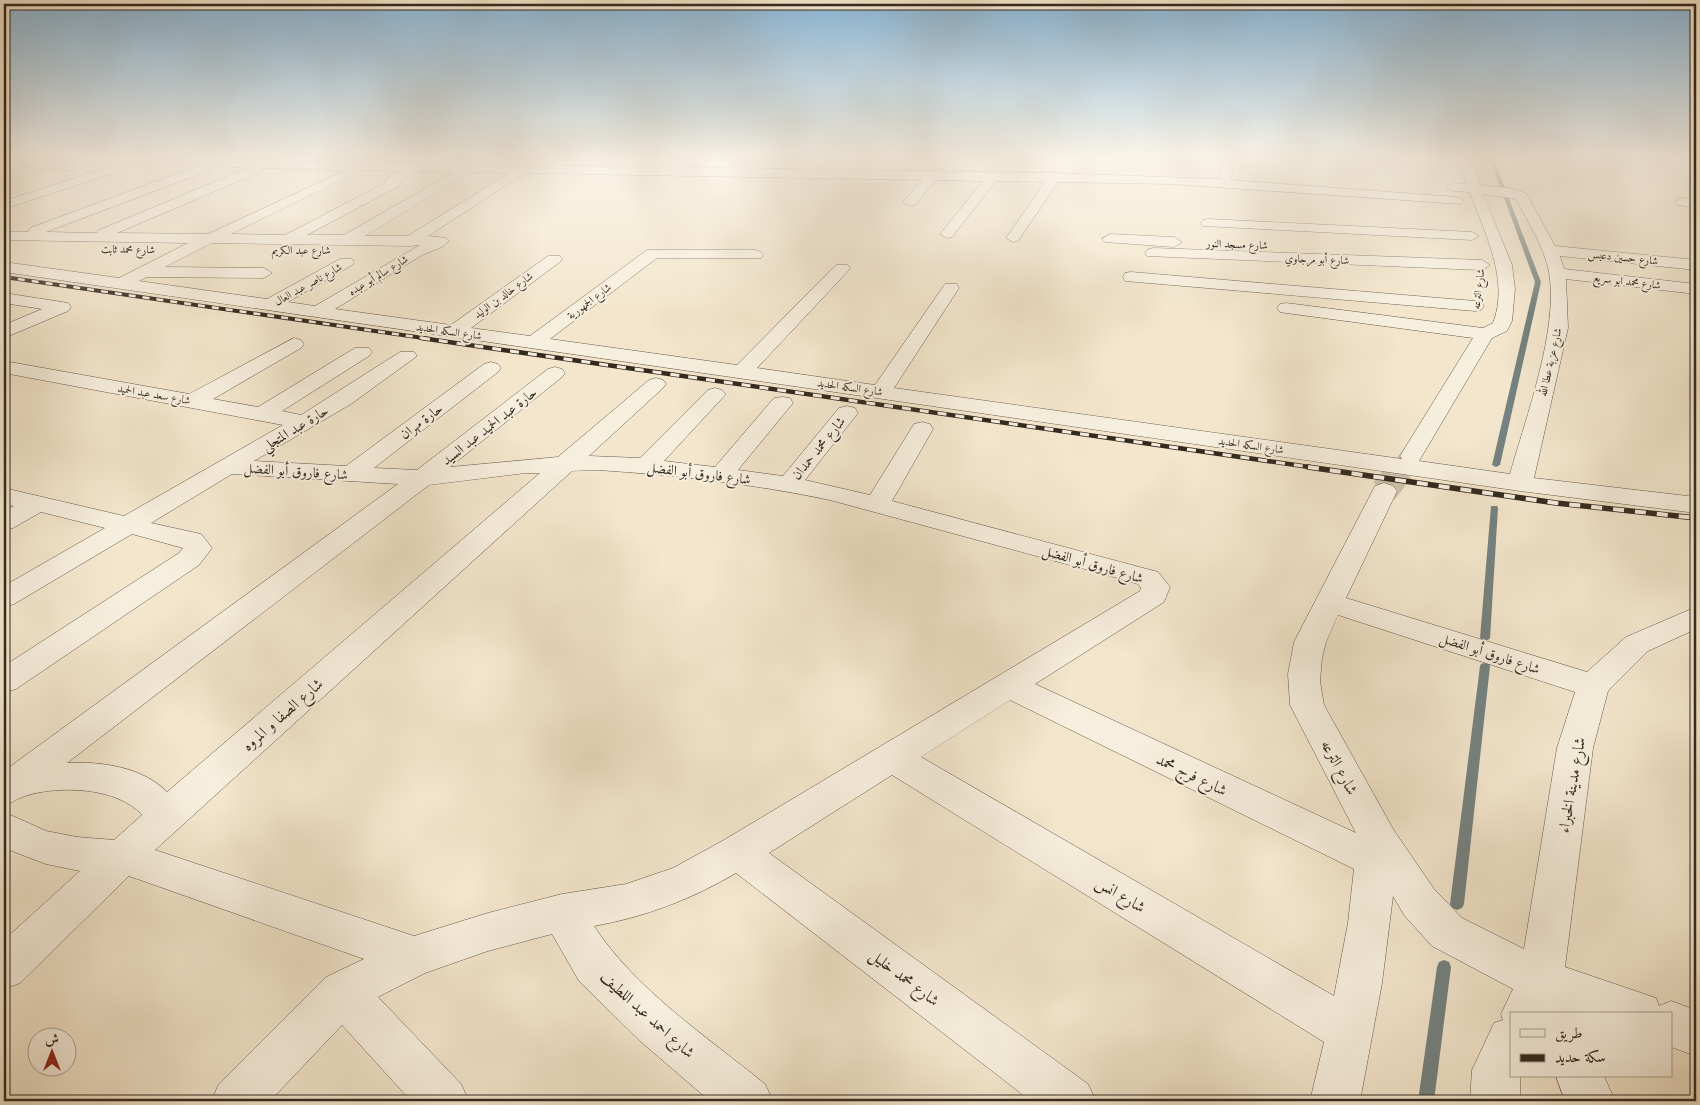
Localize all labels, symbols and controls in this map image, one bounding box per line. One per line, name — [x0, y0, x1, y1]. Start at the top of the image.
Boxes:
street label: شارع مسجد النور — [1205, 236, 1268, 255]
street label: شارع محمد ثابت — [101, 242, 155, 259]
street label: شارع عبد الكريم — [271, 243, 331, 260]
street label: شارع حسين دعبس — [1587, 246, 1659, 271]
street label: شارع أبو مرجاوي — [1284, 250, 1349, 270]
street label: شارع سالم أبو عبده — [345, 251, 412, 301]
street label: شارع ناصر عبد العال — [272, 260, 346, 311]
street label: شارع الترعه — [1469, 268, 1490, 310]
street label: شارع خالد بن الوليد — [471, 269, 537, 324]
street label: شارع محمد ابو سريع — [1592, 270, 1662, 295]
street label: شارع الجمهورية — [564, 280, 616, 325]
street label: شارع السكه الحديد — [415, 319, 483, 345]
street label: شارع عزبة عطا الله — [1533, 326, 1568, 398]
street label: شارع السكه الحديد — [816, 375, 884, 401]
street label: شارع سعد عبد الحميد — [116, 381, 192, 410]
street label: حارة عبد الحميد عبد السيد — [438, 383, 540, 469]
street label: حارة مهران — [396, 399, 447, 444]
street label: حارة عبد المتجلي — [258, 401, 334, 458]
street label: شارع محمد حمدان — [787, 413, 851, 485]
street label: شارع السكه الحديد — [1217, 433, 1285, 459]
street label: شارع فاروق أبو الفضل — [243, 457, 349, 487]
street label: شارع فاروق أبو الفضل — [646, 457, 752, 491]
street label: شارع فاروق أبو الفضل — [1040, 540, 1146, 590]
street label: شارع فاروق أبو الفضل — [1437, 627, 1543, 681]
street label: شارع الصفا و المروه — [237, 673, 329, 758]
street label: شارع الترعه — [1314, 736, 1363, 800]
street label: شارع مدينة الخبراء — [1553, 736, 1593, 835]
street label: شارع فرج محمد — [1151, 748, 1231, 804]
street label: شارع انس — [1090, 871, 1149, 920]
street label: شارع محمد خليل — [864, 944, 944, 1013]
street label: شارع احمد عبد اللطيف — [594, 966, 700, 1065]
legend — [1510, 1012, 1672, 1078]
text: طريق — [1555, 1023, 1582, 1043]
north arrow — [28, 1028, 78, 1078]
text: ش — [45, 1030, 59, 1048]
text: سكة حديد — [1555, 1047, 1605, 1066]

